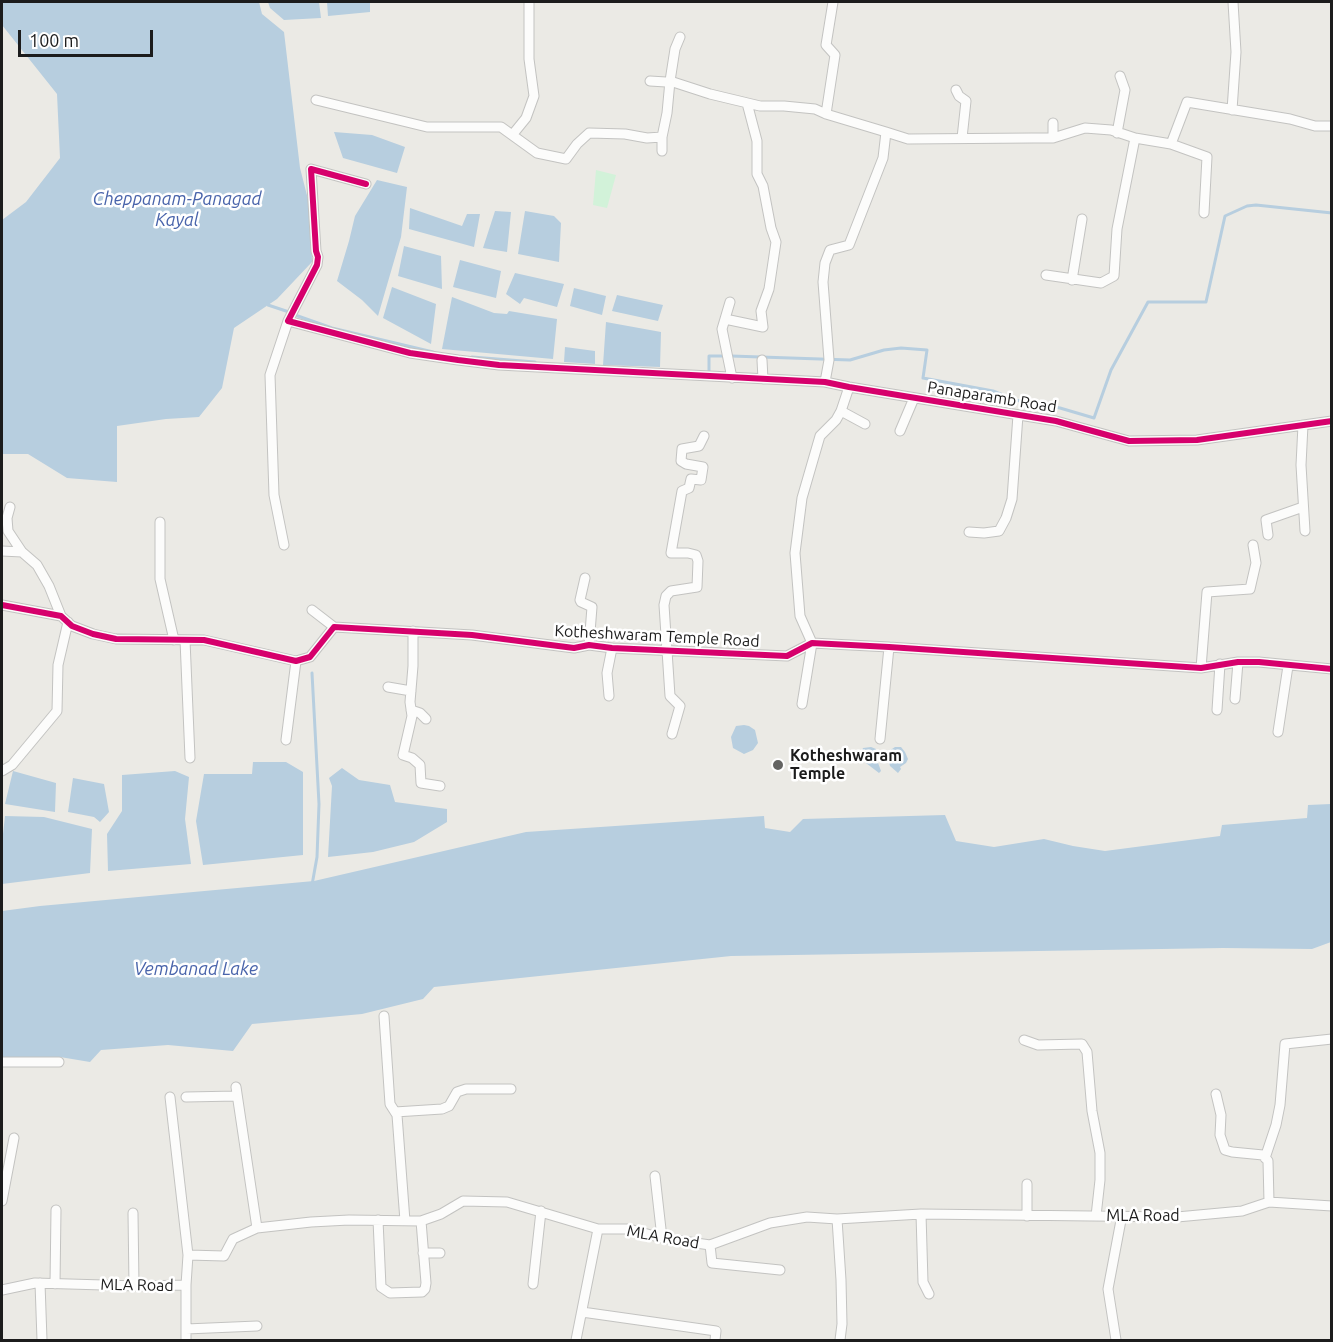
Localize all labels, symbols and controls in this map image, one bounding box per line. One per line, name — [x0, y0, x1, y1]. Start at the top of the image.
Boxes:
scale bar — [21, 18, 156, 56]
text: 100 m — [29, 30, 79, 50]
water label: Cheppanam-Panagad Kayal — [93, 188, 261, 230]
street label: Panaparamb Road — [926, 377, 1058, 417]
street label: Kotheshwaram Temple Road — [554, 621, 760, 651]
place label: Kotheshwaram Temple — [790, 746, 902, 784]
marker: Kotheshwaram Temple — [771, 758, 785, 772]
water label: Vembanad Lake — [134, 958, 258, 980]
street label: MLA Road — [1106, 1206, 1180, 1226]
street label: MLA Road — [625, 1221, 701, 1253]
street label: MLA Road — [100, 1275, 174, 1295]

